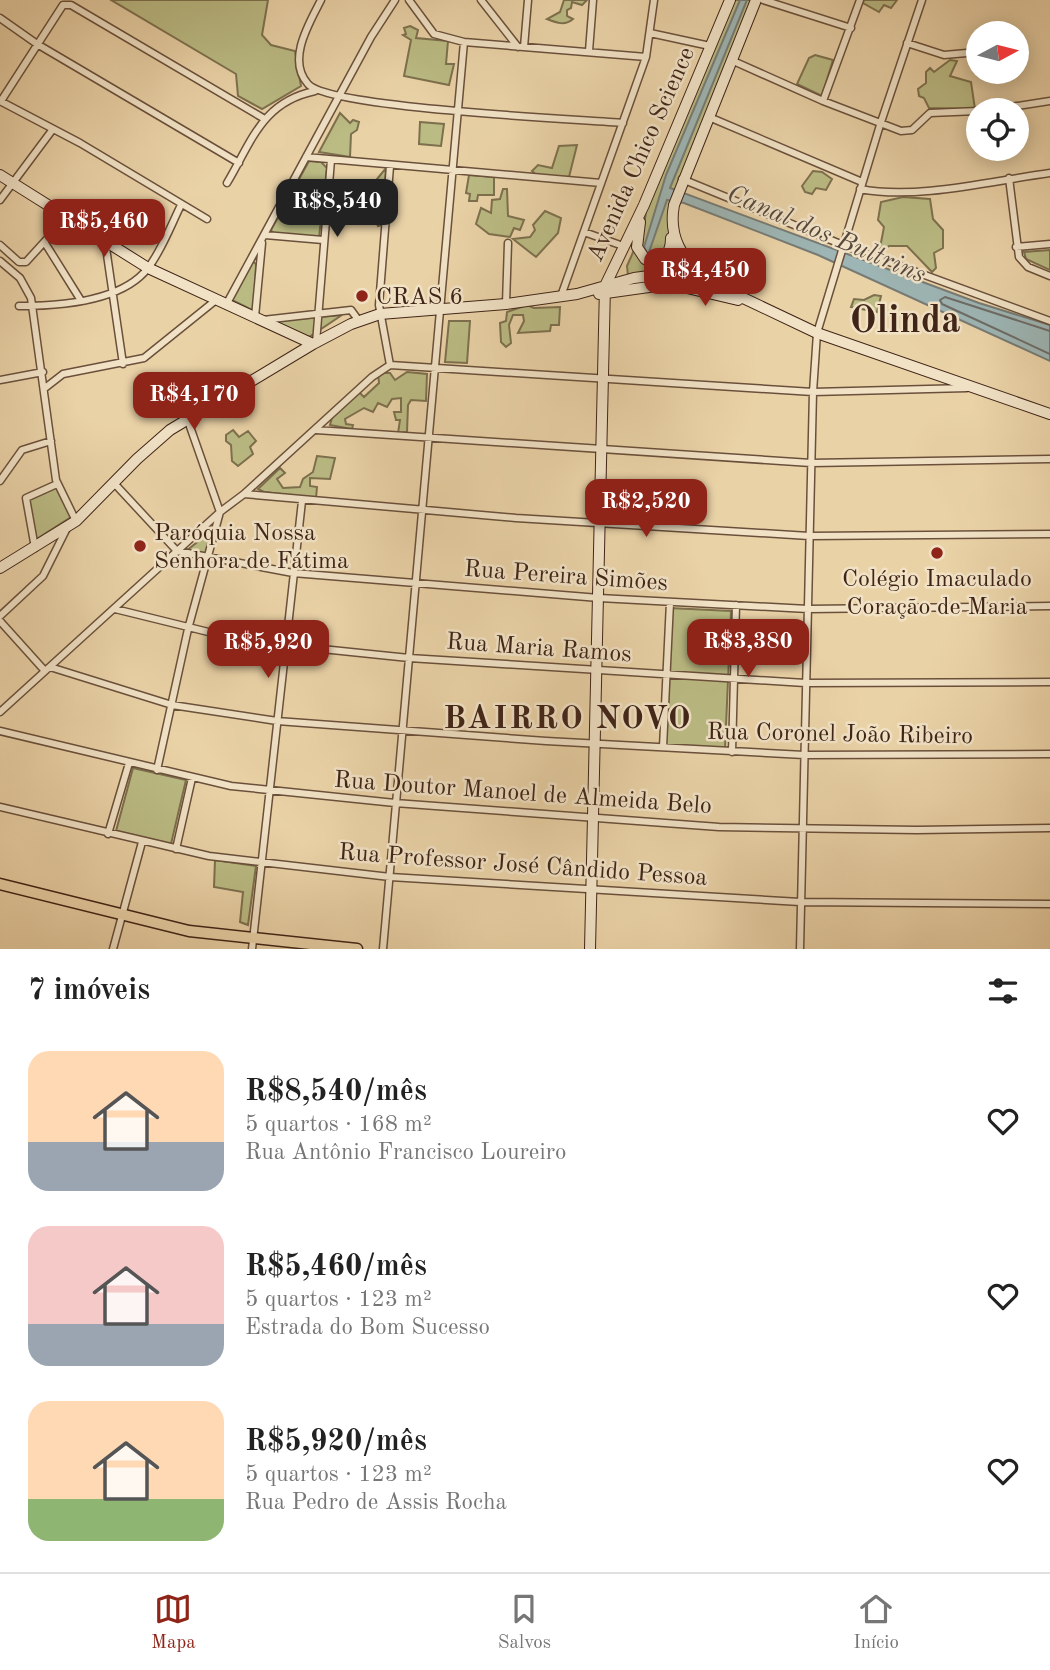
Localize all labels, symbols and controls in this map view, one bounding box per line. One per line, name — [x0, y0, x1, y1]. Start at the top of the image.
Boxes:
north arrow — [966, 21, 1029, 84]
map controls — [966, 21, 1029, 161]
street label: Avenida Chico Science — [584, 44, 700, 266]
button: locate — [966, 98, 1029, 161]
pin: R$8,540 — [272, 180, 402, 239]
water label: Canal dos Bultrins — [723, 181, 930, 289]
text: R$8,540 — [292, 190, 382, 213]
pin: R$5,460 — [39, 200, 169, 259]
text: R$5,460 — [59, 210, 149, 233]
pin: R$4,450 — [640, 248, 770, 308]
text: R$4,450 — [660, 259, 750, 282]
place label: CRAS 6 — [376, 286, 463, 310]
marker: CRAS 6 — [354, 288, 370, 304]
district label: Olinda — [850, 303, 960, 341]
pin: R$4,170 — [129, 372, 259, 432]
text: R$4,170 — [149, 383, 239, 406]
pin: R$2,520 — [581, 480, 711, 539]
text: R$2,520 — [601, 490, 691, 513]
place label: Paróquia Nossa Senhora de Fátima — [154, 522, 349, 574]
marker: Paróquia Nossa Senhora de Fátima — [132, 538, 148, 554]
marker: Colégio Imaculado Coração de Maria — [929, 545, 945, 561]
street label: Rua Pereira Simões — [463, 558, 669, 596]
place label: Colégio Imaculado Coração de Maria — [842, 568, 1032, 620]
pin: R$5,920 — [203, 620, 333, 680]
pin: R$3,380 — [683, 620, 813, 679]
text: R$3,380 — [703, 630, 793, 653]
text: R$5,920 — [223, 631, 313, 654]
street label: Rua Maria Ramos — [445, 631, 632, 667]
district label: BAIRRO NOVO — [443, 704, 693, 736]
street label: Rua Coronel João Ribeiro — [707, 721, 973, 749]
street label: Rua Doutor Manoel de Almeida Belo — [333, 769, 713, 819]
street label: Rua Professor José Cândido Pessoa — [338, 841, 708, 891]
icon: filters — [984, 972, 1022, 1010]
text: 7 imóveis — [28, 976, 150, 1006]
text: R$8,540/mês — [245, 1077, 427, 1107]
icon: home — [84, 1079, 168, 1163]
icon: heart — [984, 1102, 1022, 1140]
text: 5 quartos · 168 m² — [245, 1113, 432, 1136]
text: Rua Antônio Francisco Loureiro — [245, 1141, 567, 1164]
text: R$5,460/mês — [245, 1252, 427, 1282]
icon: home — [84, 1254, 168, 1338]
icon: heart — [984, 1277, 1022, 1315]
text: 5 quartos · 123 m² — [245, 1288, 432, 1311]
text: Estrada do Bom Sucesso — [245, 1316, 490, 1339]
text: R$5,920/mês — [245, 1427, 427, 1457]
icon: home — [84, 1429, 168, 1513]
icon: heart — [984, 1452, 1022, 1490]
text: 5 quartos · 123 m² — [245, 1463, 432, 1486]
text: Rua Pedro de Assis Rocha — [245, 1491, 507, 1514]
tab: Mapa — [151, 1590, 196, 1655]
tab: Salvos — [498, 1590, 551, 1655]
tab: Início — [853, 1590, 899, 1655]

